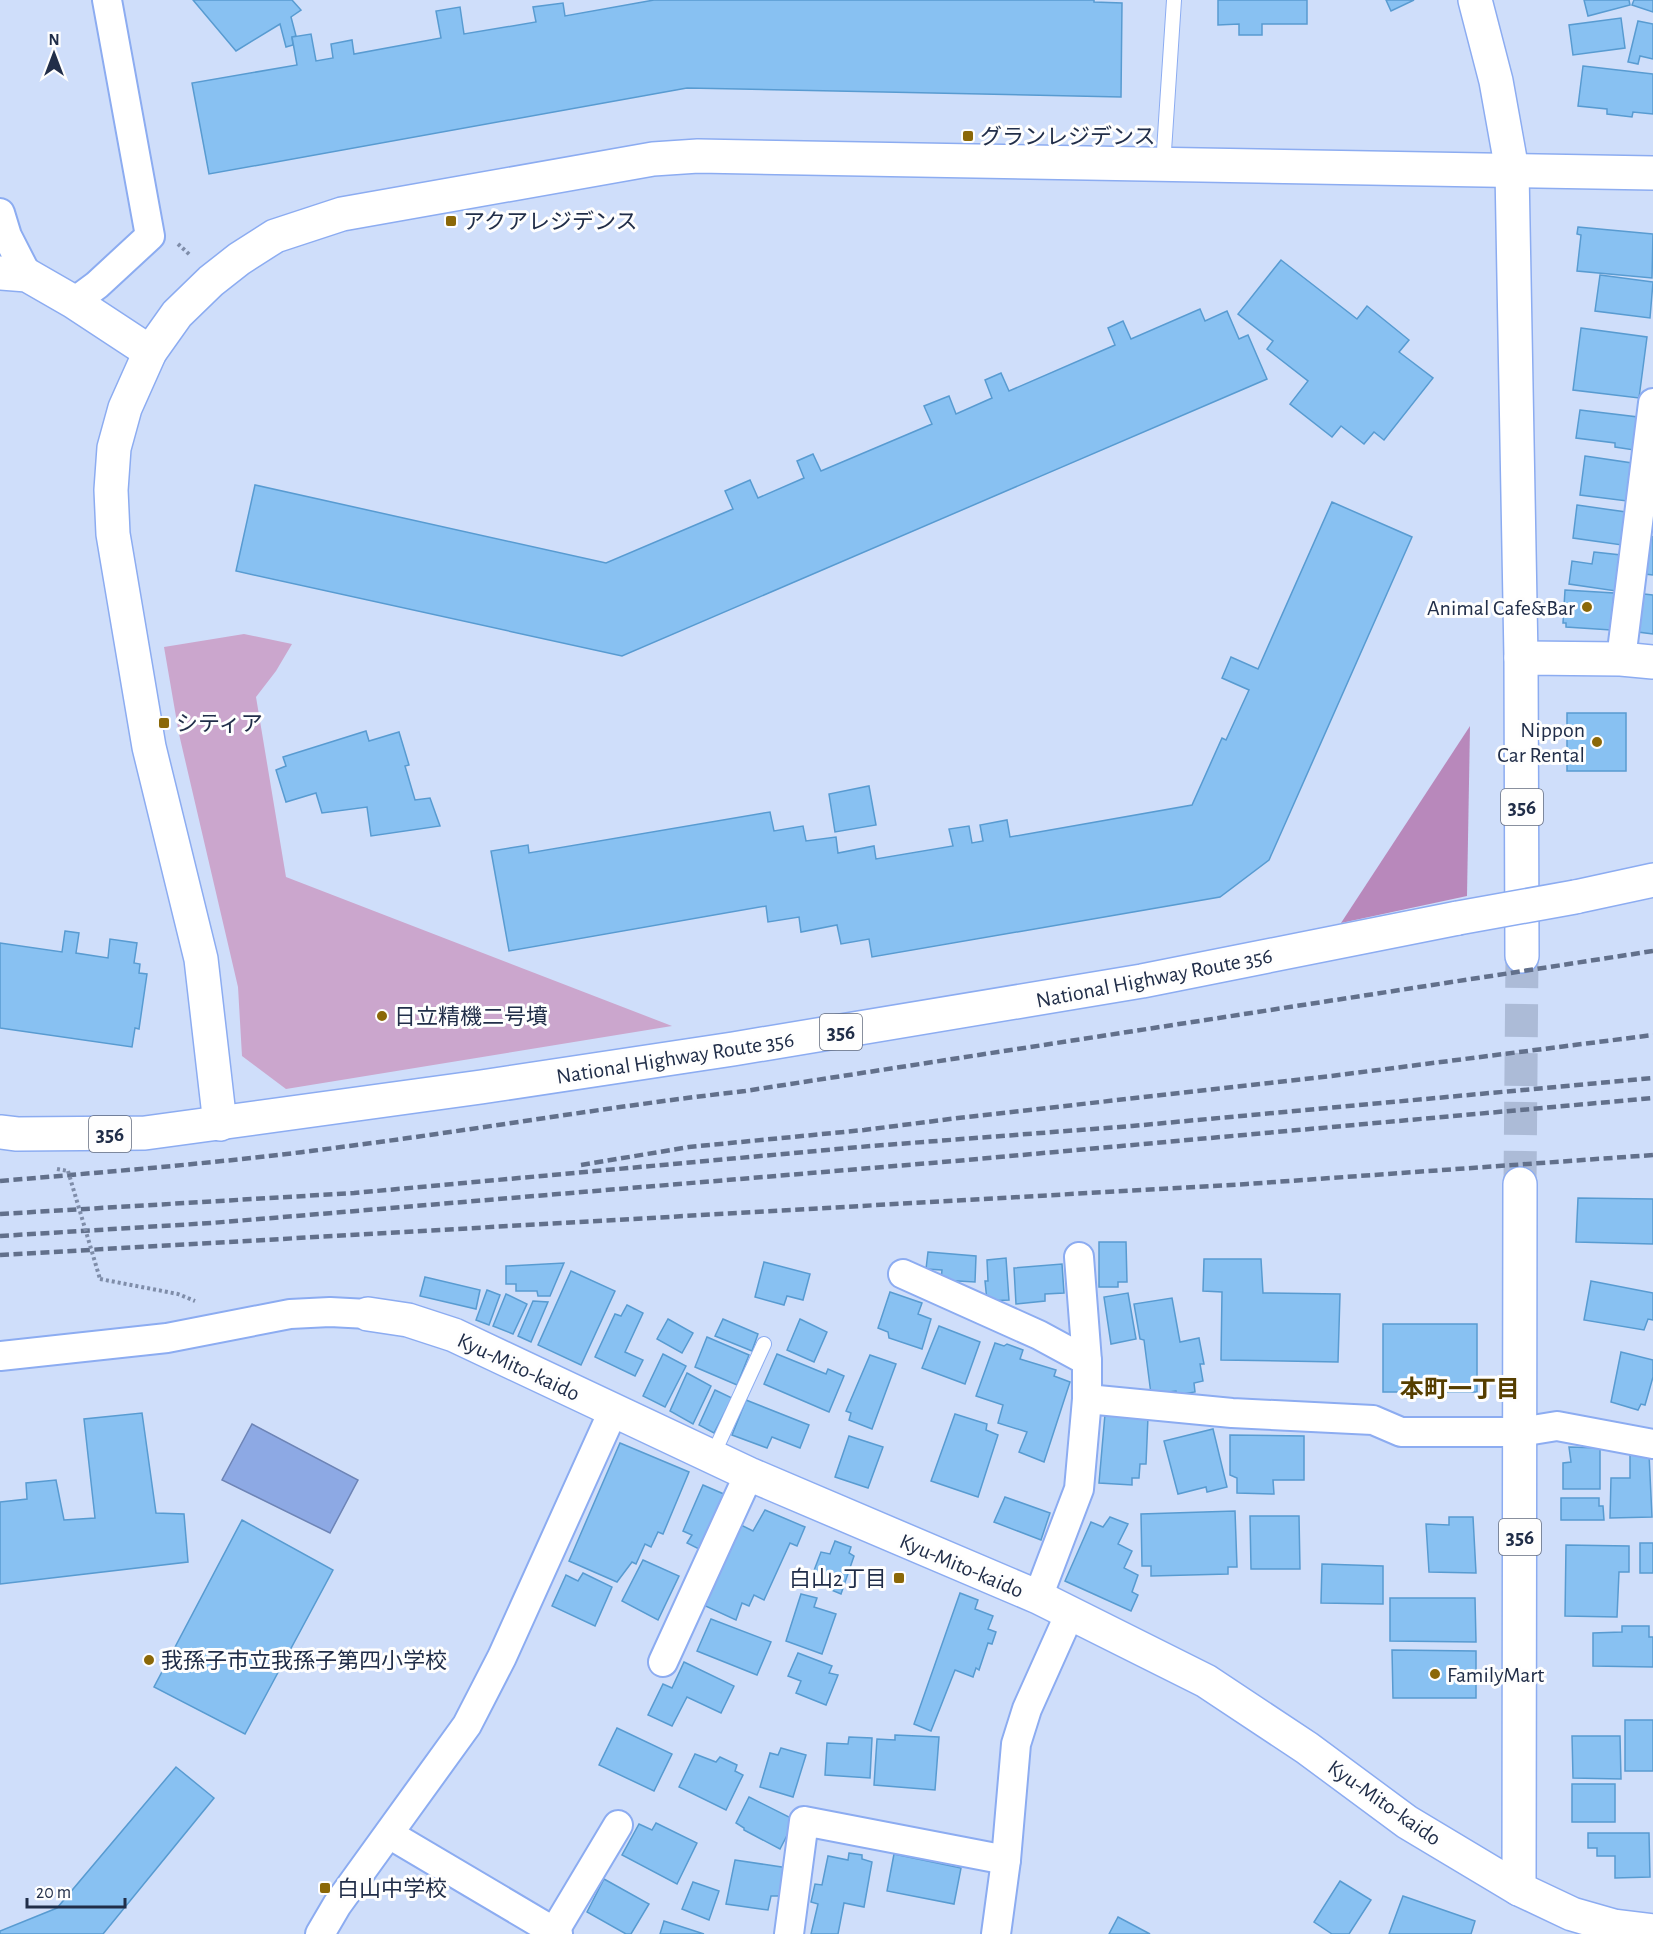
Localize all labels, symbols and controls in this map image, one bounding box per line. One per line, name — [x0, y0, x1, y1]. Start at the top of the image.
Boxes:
north arrow — [24, 24, 84, 84]
text: N — [48, 32, 60, 48]
place label: グランレジデンス — [980, 125, 1156, 148]
marker: グランレジデンス — [961, 129, 975, 143]
place label: アクアレジデンス — [463, 210, 637, 233]
marker: アクアレジデンス — [444, 214, 458, 228]
place label: Animal Cafe&Bar — [1427, 597, 1575, 619]
marker: Animal Cafe&Bar — [1580, 600, 1594, 614]
place label: シティア — [176, 713, 263, 735]
marker: シティア — [157, 716, 171, 730]
place label: Nippon Car Rental — [1497, 719, 1585, 766]
marker: Nippon Car Rental — [1590, 735, 1604, 749]
road number: 356 — [1501, 789, 1543, 825]
street label: National Highway Route 356 — [1034, 944, 1274, 1012]
place label: 日立精機二号墳 — [394, 1005, 548, 1028]
marker: 日立精機二号墳 — [375, 1009, 389, 1023]
road number: 356 — [820, 1014, 862, 1050]
street label: National Highway Route 356 — [555, 1028, 796, 1088]
road number: 356 — [89, 1116, 131, 1152]
street label: Kyu-Mito-kaido — [454, 1329, 583, 1405]
district label: 本町一丁目 — [1400, 1376, 1520, 1402]
road number: 356 — [1499, 1519, 1541, 1555]
street label: Kyu-Mito-kaido — [896, 1530, 1027, 1602]
place label: 白山2丁目 — [789, 1567, 887, 1590]
marker: 白山2丁目 — [892, 1571, 906, 1585]
place label: 我孫子市立我孫子第四小学校 — [161, 1649, 447, 1672]
marker: 我孫子市立我孫子第四小学校 — [142, 1653, 156, 1667]
place label: FamilyMart — [1447, 1664, 1544, 1686]
marker: FamilyMart — [1428, 1667, 1442, 1681]
street label: Kyu-Mito-kaido — [1324, 1756, 1445, 1850]
scale bar — [27, 1871, 124, 1909]
place label: 白山中学校 — [337, 1877, 447, 1900]
marker: 白山中学校 — [318, 1881, 332, 1895]
text: 20 m — [36, 1884, 71, 1902]

